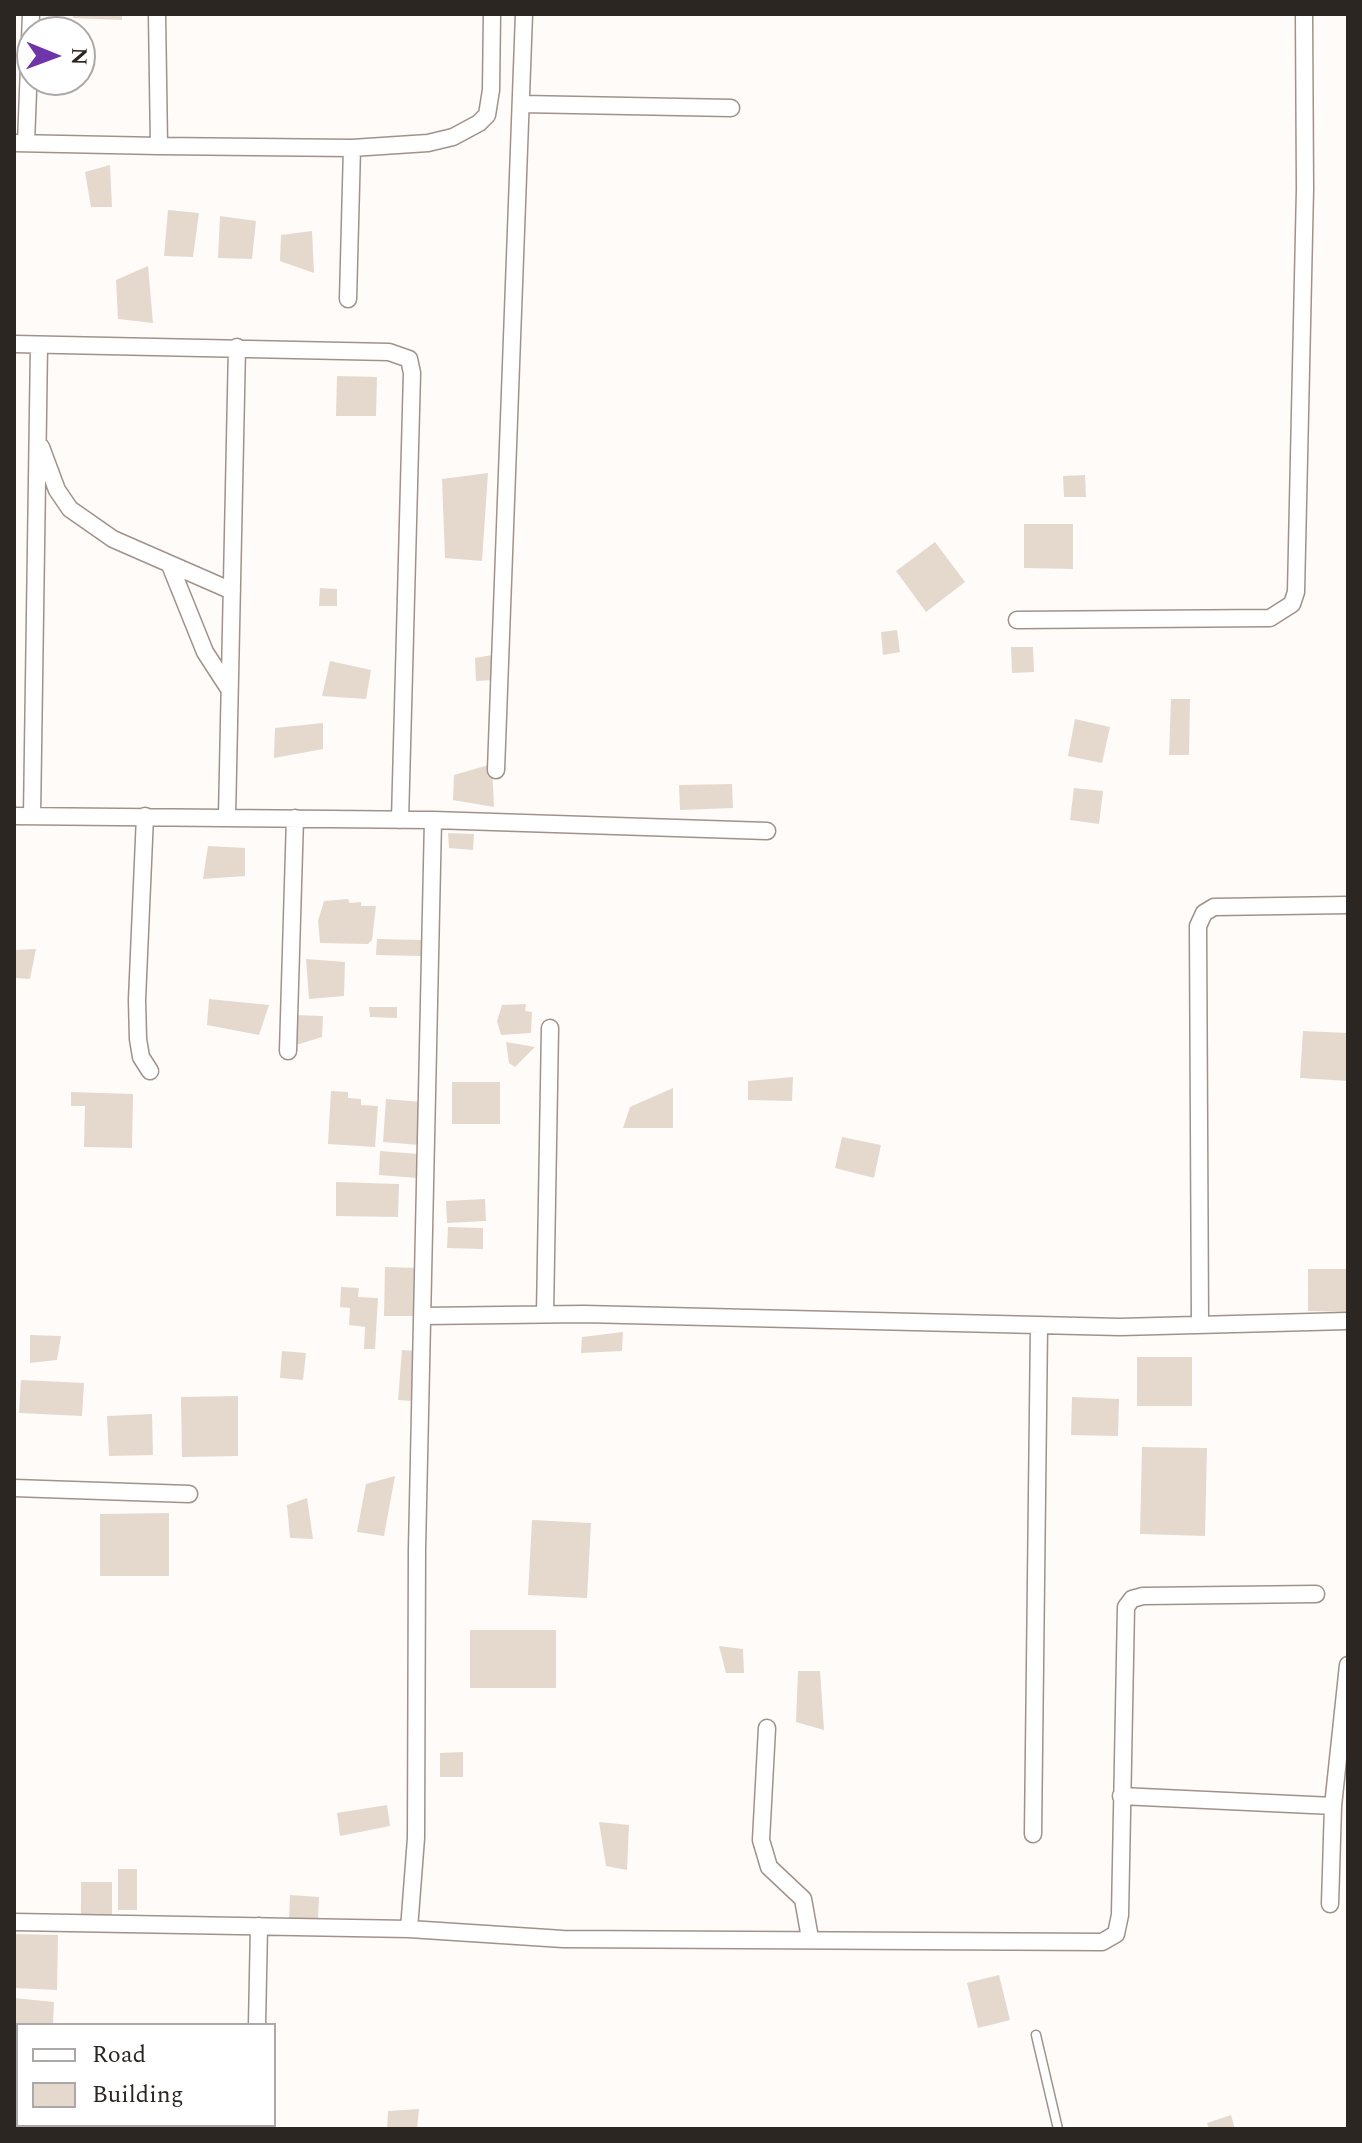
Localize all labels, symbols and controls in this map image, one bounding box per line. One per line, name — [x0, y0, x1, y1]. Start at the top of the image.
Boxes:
north arrow — [16, 16, 96, 96]
text: N — [62, 47, 95, 66]
legend — [16, 2023, 276, 2127]
text: Road — [92, 2037, 146, 2073]
text: Building — [92, 2077, 184, 2113]

